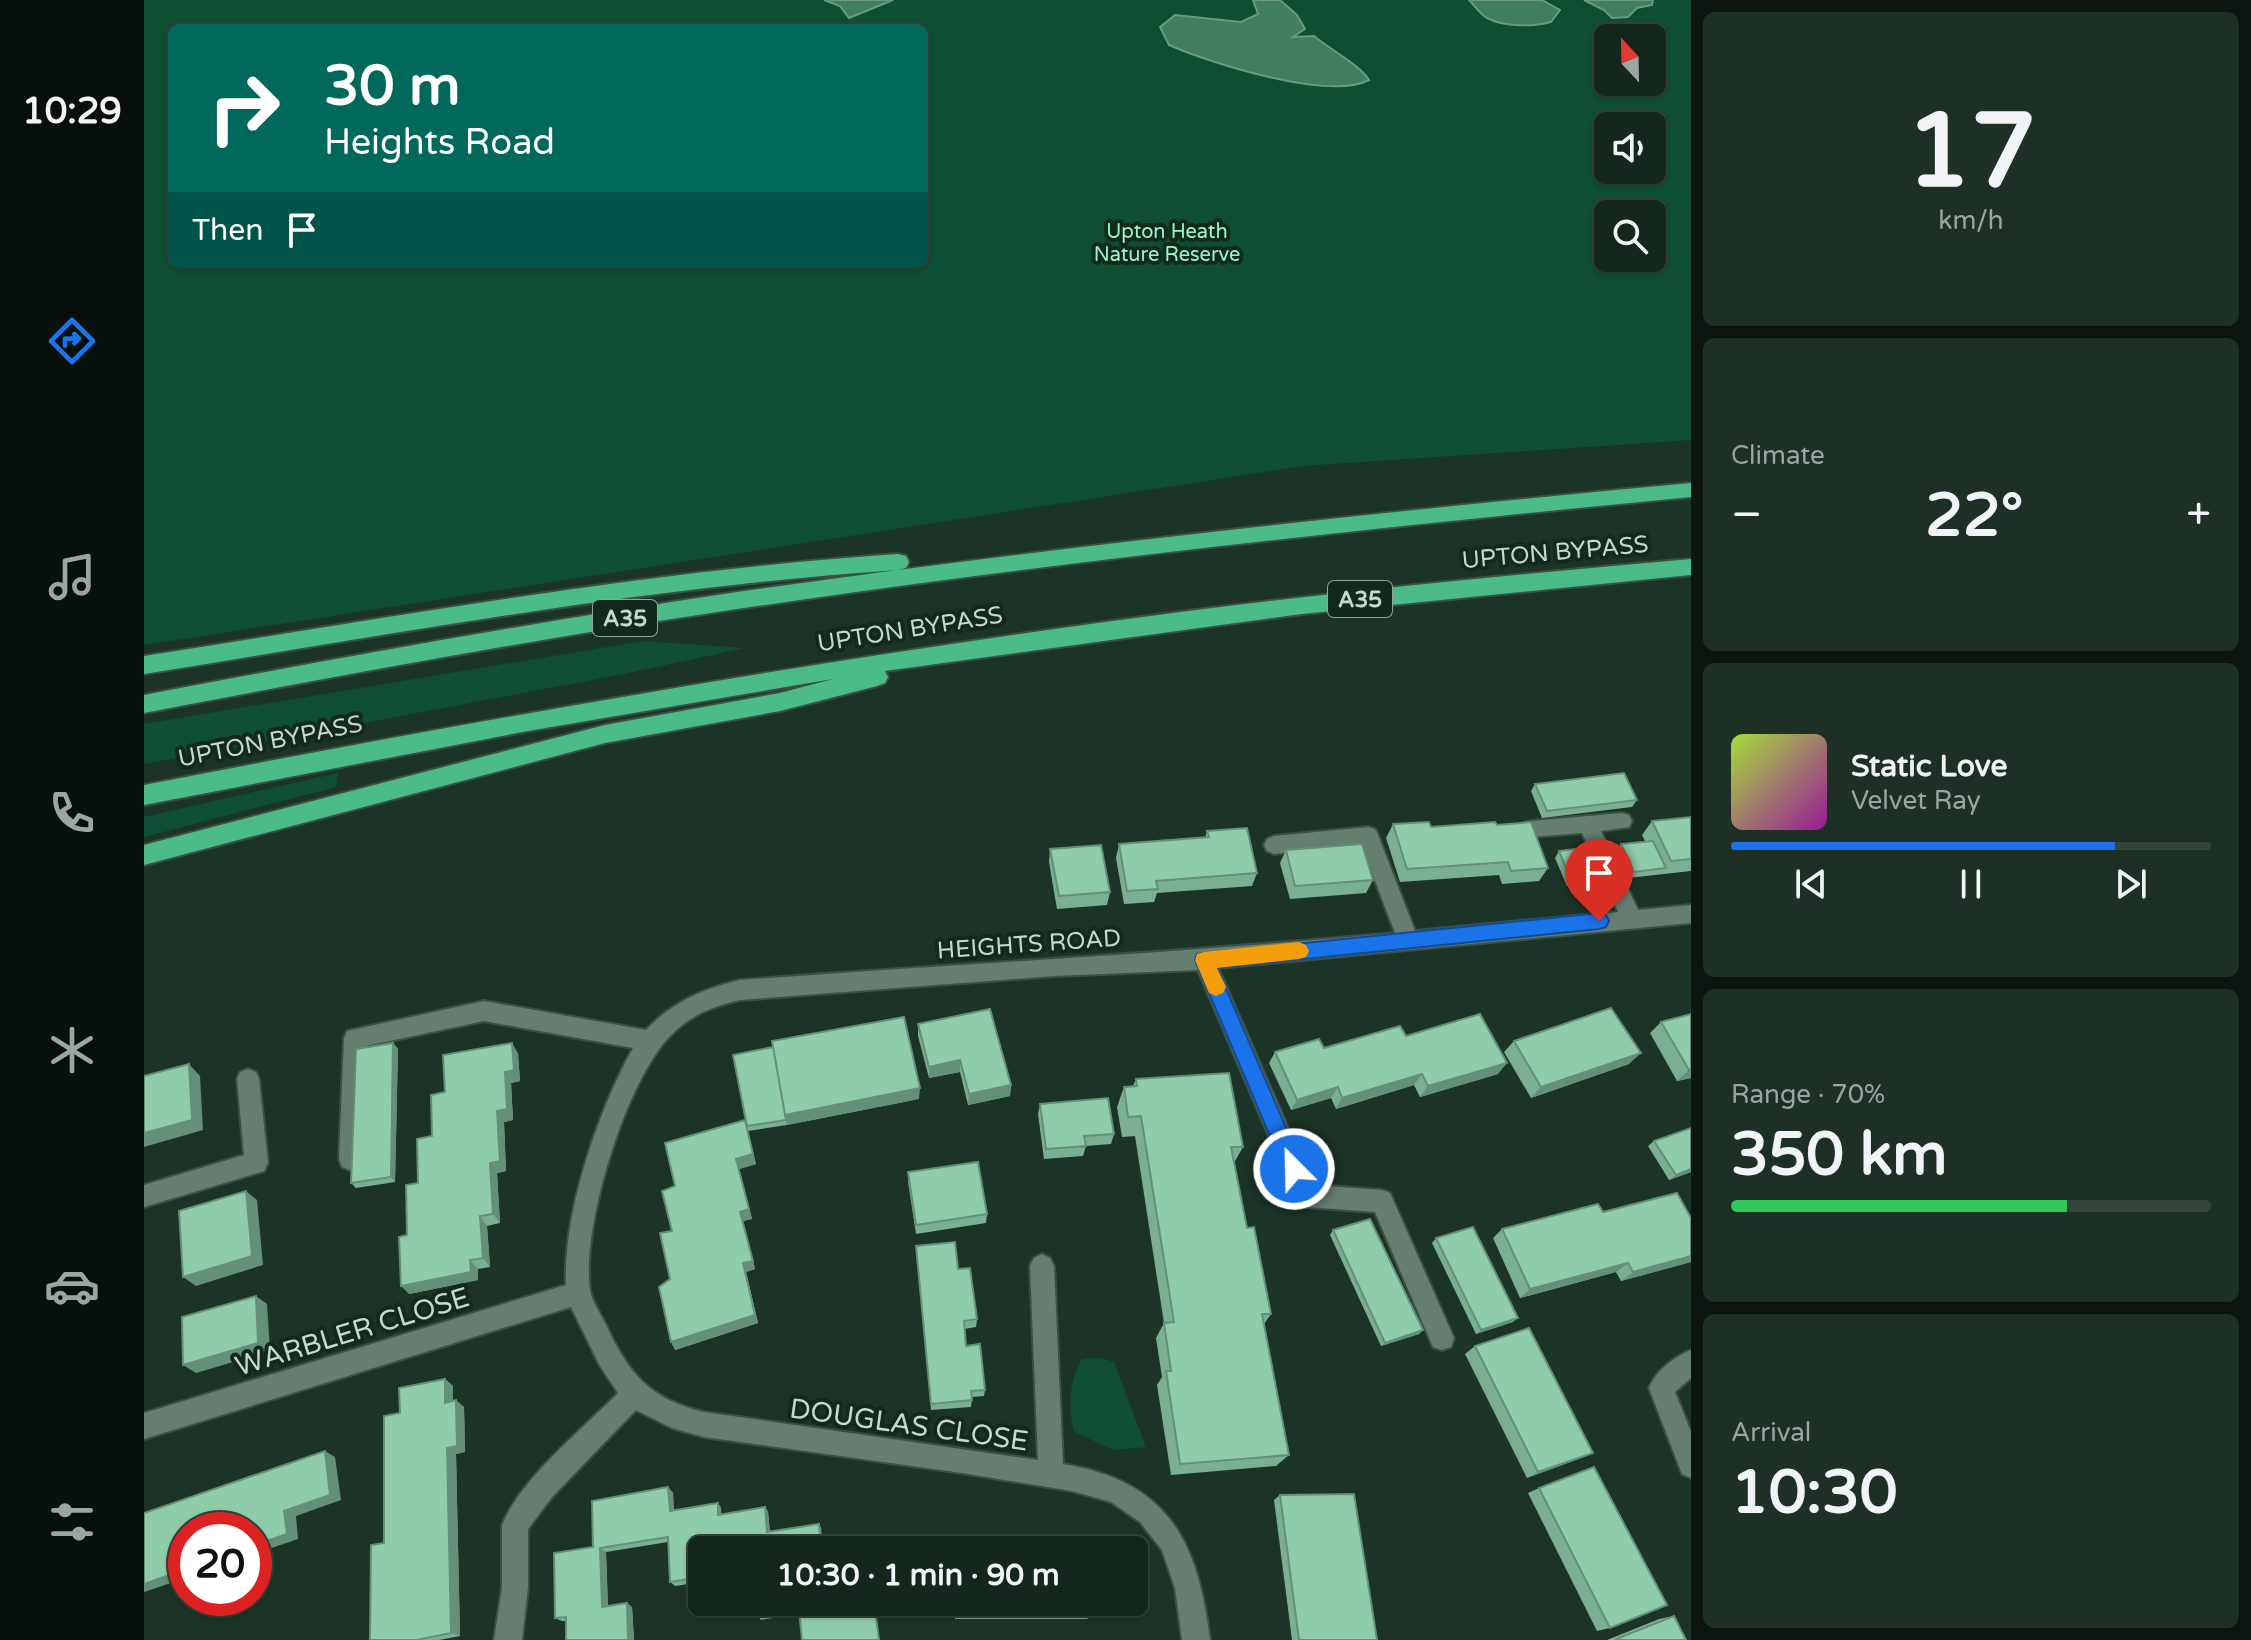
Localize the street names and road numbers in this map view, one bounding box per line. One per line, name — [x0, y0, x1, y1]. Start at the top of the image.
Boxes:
street label: UPTON BYPASS — [1461, 530, 1650, 575]
road number: A35 — [1328, 581, 1392, 617]
road number: A35 — [593, 600, 657, 636]
street label: UPTON BYPASS — [815, 601, 1005, 658]
street label: UPTON BYPASS — [175, 709, 365, 774]
street label: HEIGHTS ROAD — [936, 924, 1122, 965]
street label: WARBLER CLOSE — [231, 1280, 474, 1384]
street label: DOUGLAS CLOSE — [787, 1391, 1030, 1459]

